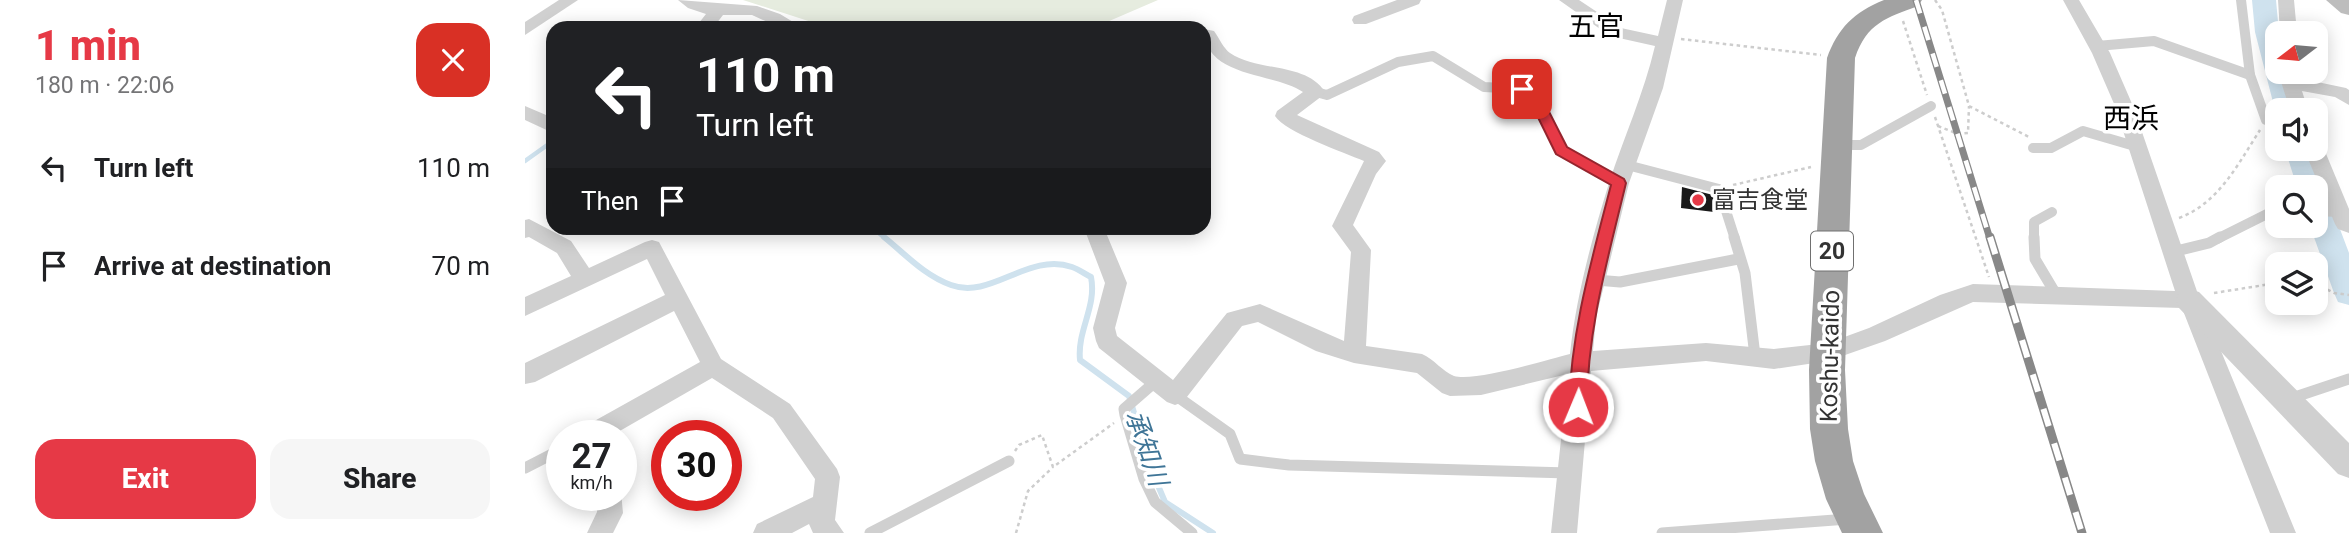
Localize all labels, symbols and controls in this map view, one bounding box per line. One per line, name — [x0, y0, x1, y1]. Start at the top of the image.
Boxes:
district label: 五官 — [1568, 10, 1624, 43]
text: 1 min — [35, 21, 141, 70]
north arrow — [2265, 21, 2327, 84]
map controls — [2265, 21, 2328, 315]
button: close — [416, 23, 490, 97]
text: 110 m — [696, 47, 835, 104]
icon: left — [581, 49, 672, 140]
pin — [1492, 59, 1552, 119]
icon: arrive — [1503, 70, 1541, 108]
text: 180 m · 22:06 — [35, 72, 174, 99]
button: sound — [2265, 98, 2328, 161]
district label: 西浜 — [2103, 102, 2159, 135]
text: Turn left — [696, 106, 814, 144]
icon: left — [35, 149, 73, 187]
text: Turn left — [94, 153, 193, 183]
text: 110 m — [417, 153, 490, 183]
button: search — [2265, 175, 2328, 238]
icon: arrive — [653, 182, 691, 220]
text: Then — [581, 186, 639, 216]
place label: 富吉食堂 — [1712, 186, 1808, 214]
marker: 富吉食堂 — [1690, 192, 1706, 208]
road number: 20 — [1811, 232, 1853, 270]
icon: arrive — [35, 247, 73, 285]
text: Arrive at destination — [94, 251, 331, 281]
text: 70 m — [432, 251, 490, 281]
button: layers — [2265, 252, 2328, 315]
street label: Koshu-kaido — [1815, 290, 1845, 422]
position arrow — [1541, 370, 1615, 444]
water label: 承知川 — [1120, 406, 1175, 493]
speed limit sign: 30 — [651, 420, 742, 511]
text: 27 — [571, 436, 612, 477]
button: Exit — [35, 439, 256, 519]
button: Share — [270, 439, 490, 519]
text: km/h — [570, 472, 613, 493]

